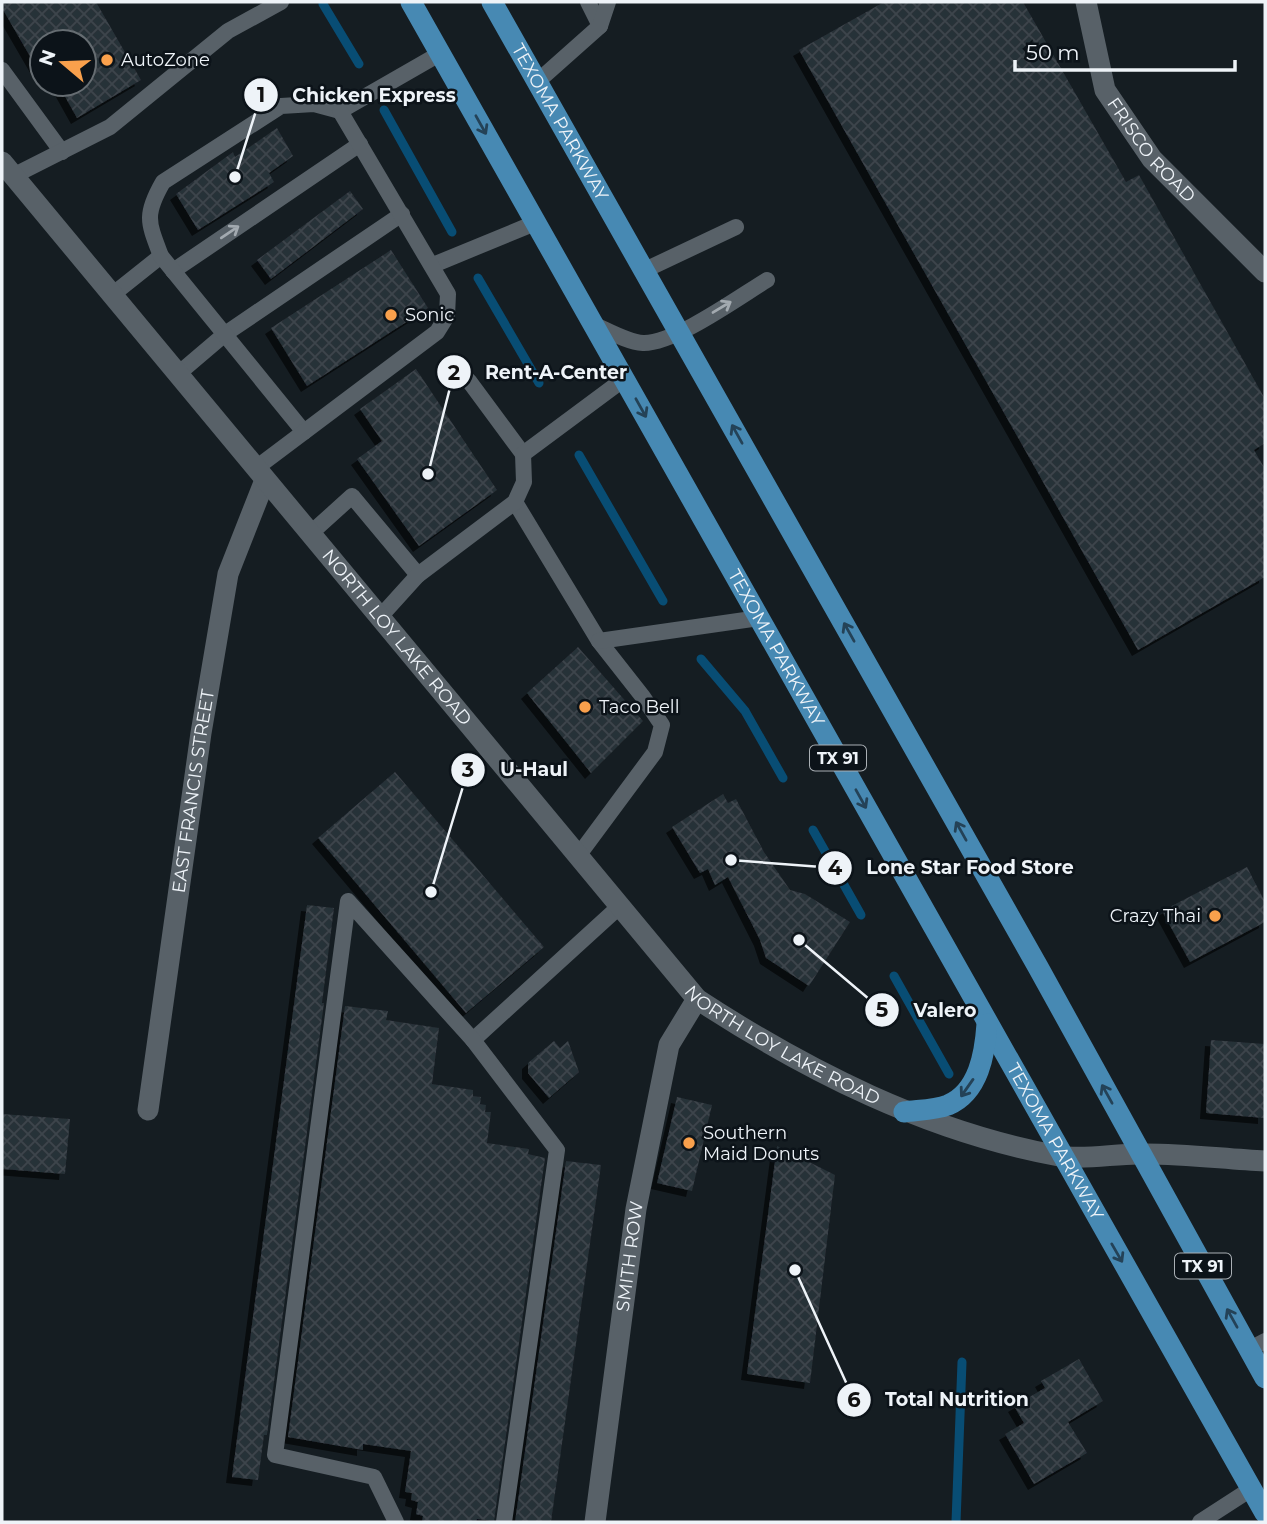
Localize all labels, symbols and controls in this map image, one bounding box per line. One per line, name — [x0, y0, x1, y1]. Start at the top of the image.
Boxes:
north arrow — [28, 28, 98, 98]
scale bar — [1015, 28, 1236, 72]
street label: TEXOMA PARKWAY — [507, 40, 613, 205]
text: 50 m — [1026, 40, 1080, 65]
text: N — [34, 47, 61, 69]
place label: AutoZone — [121, 49, 210, 71]
marker: AutoZone — [99, 52, 115, 68]
callout: Chicken Express — [243, 75, 470, 115]
text: 1 — [257, 82, 265, 107]
text: Chicken Express — [292, 84, 456, 107]
street label: FRISCO ROAD — [1102, 93, 1200, 207]
one-way arrow — [475, 114, 488, 135]
one-way arrow — [219, 225, 239, 239]
one-way arrow — [711, 300, 731, 314]
place label: Sonic — [405, 304, 455, 326]
marker: Sonic — [383, 307, 399, 323]
callout: Rent-A-Center — [436, 352, 641, 392]
text: 2 — [448, 360, 460, 385]
text: Rent-A-Center — [485, 361, 627, 384]
one-way arrow — [634, 398, 648, 418]
one-way arrow — [730, 425, 744, 445]
street label: NORTH LOY LAKE ROAD — [317, 545, 476, 730]
street label: TEXOMA PARKWAY — [723, 566, 829, 731]
one-way arrow — [842, 623, 856, 643]
street label: EAST FRANCIS STREET — [168, 687, 219, 894]
place label: Taco Bell — [599, 696, 680, 718]
marker: Taco Bell — [577, 699, 593, 715]
road number: TX 91 — [810, 746, 866, 771]
callout: U-Haul — [451, 750, 582, 790]
text: 3 — [461, 757, 474, 782]
text: U-Haul — [500, 758, 568, 781]
one-way arrow — [854, 788, 868, 808]
one-way arrow — [954, 821, 968, 841]
callout: Lone Star Food Store — [817, 848, 1088, 888]
text: 4 — [828, 855, 843, 880]
text: Lone Star Food Store — [866, 856, 1074, 879]
place label: Crazy Thai — [1110, 905, 1201, 927]
marker: Crazy Thai — [1207, 908, 1223, 924]
street label: NORTH LOY LAKE ROAD — [680, 981, 884, 1110]
callout: Valero — [864, 990, 990, 1030]
text: 5 — [876, 997, 888, 1022]
text: Valero — [912, 999, 977, 1022]
street label: TEXOMA PARKWAY — [1002, 1059, 1108, 1224]
one-way arrow — [960, 1078, 974, 1097]
one-way arrow — [1100, 1084, 1114, 1104]
place label: Southern Maid Donuts — [703, 1122, 819, 1165]
marker: Southern Maid Donuts — [681, 1135, 697, 1151]
street label: SMITH ROW — [612, 1200, 648, 1313]
one-way arrow — [1111, 1242, 1124, 1263]
road number: TX 91 — [1175, 1254, 1231, 1278]
one-way arrow — [1225, 1308, 1238, 1329]
callout: Total Nutrition — [836, 1380, 1043, 1420]
text: 6 — [847, 1387, 861, 1412]
text: Total Nutrition — [885, 1388, 1029, 1411]

